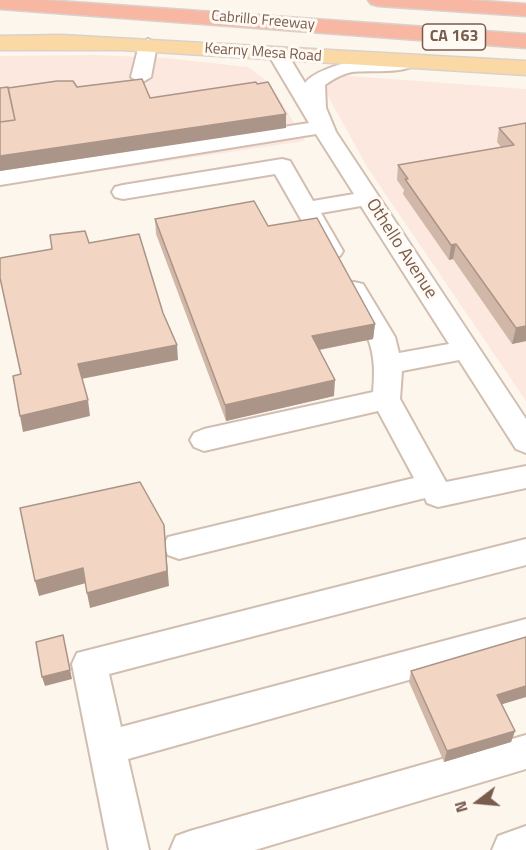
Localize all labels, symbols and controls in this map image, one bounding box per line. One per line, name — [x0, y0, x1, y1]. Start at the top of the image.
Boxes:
street label: Cabrillo Freeway — [210, 8, 316, 34]
road number: CA 163 — [422, 24, 486, 50]
street label: Kearny Mesa Road — [204, 40, 322, 66]
street label: Othello Avenue — [361, 195, 441, 303]
north arrow — [448, 772, 508, 832]
text: N — [448, 798, 474, 816]

